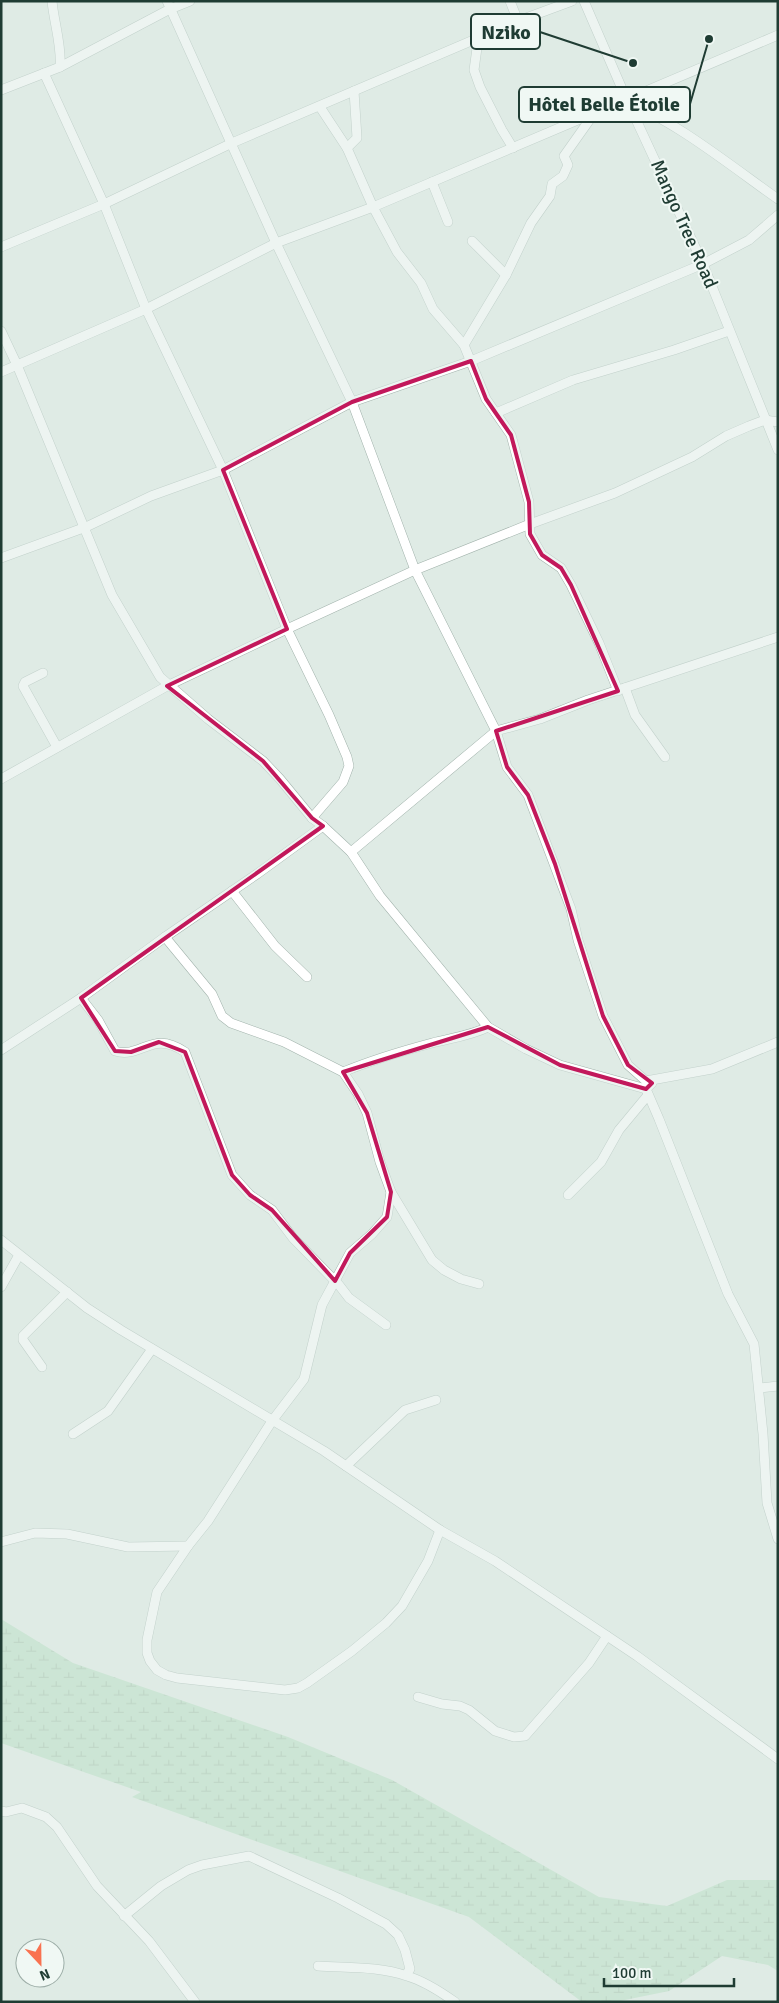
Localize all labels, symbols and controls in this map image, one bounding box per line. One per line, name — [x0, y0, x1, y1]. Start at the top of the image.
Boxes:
callout: Nziko — [471, 14, 540, 49]
text: Nziko — [481, 20, 531, 45]
callout: Hôtel Belle Étoile — [519, 87, 690, 122]
text: Hôtel Belle Étoile — [528, 92, 680, 117]
street label: Mango Tree Road — [645, 156, 723, 292]
north arrow — [15, 1938, 65, 1988]
scale bar — [604, 1956, 734, 1988]
text: 100 m — [612, 1964, 652, 1982]
text: N — [37, 1965, 52, 1984]

